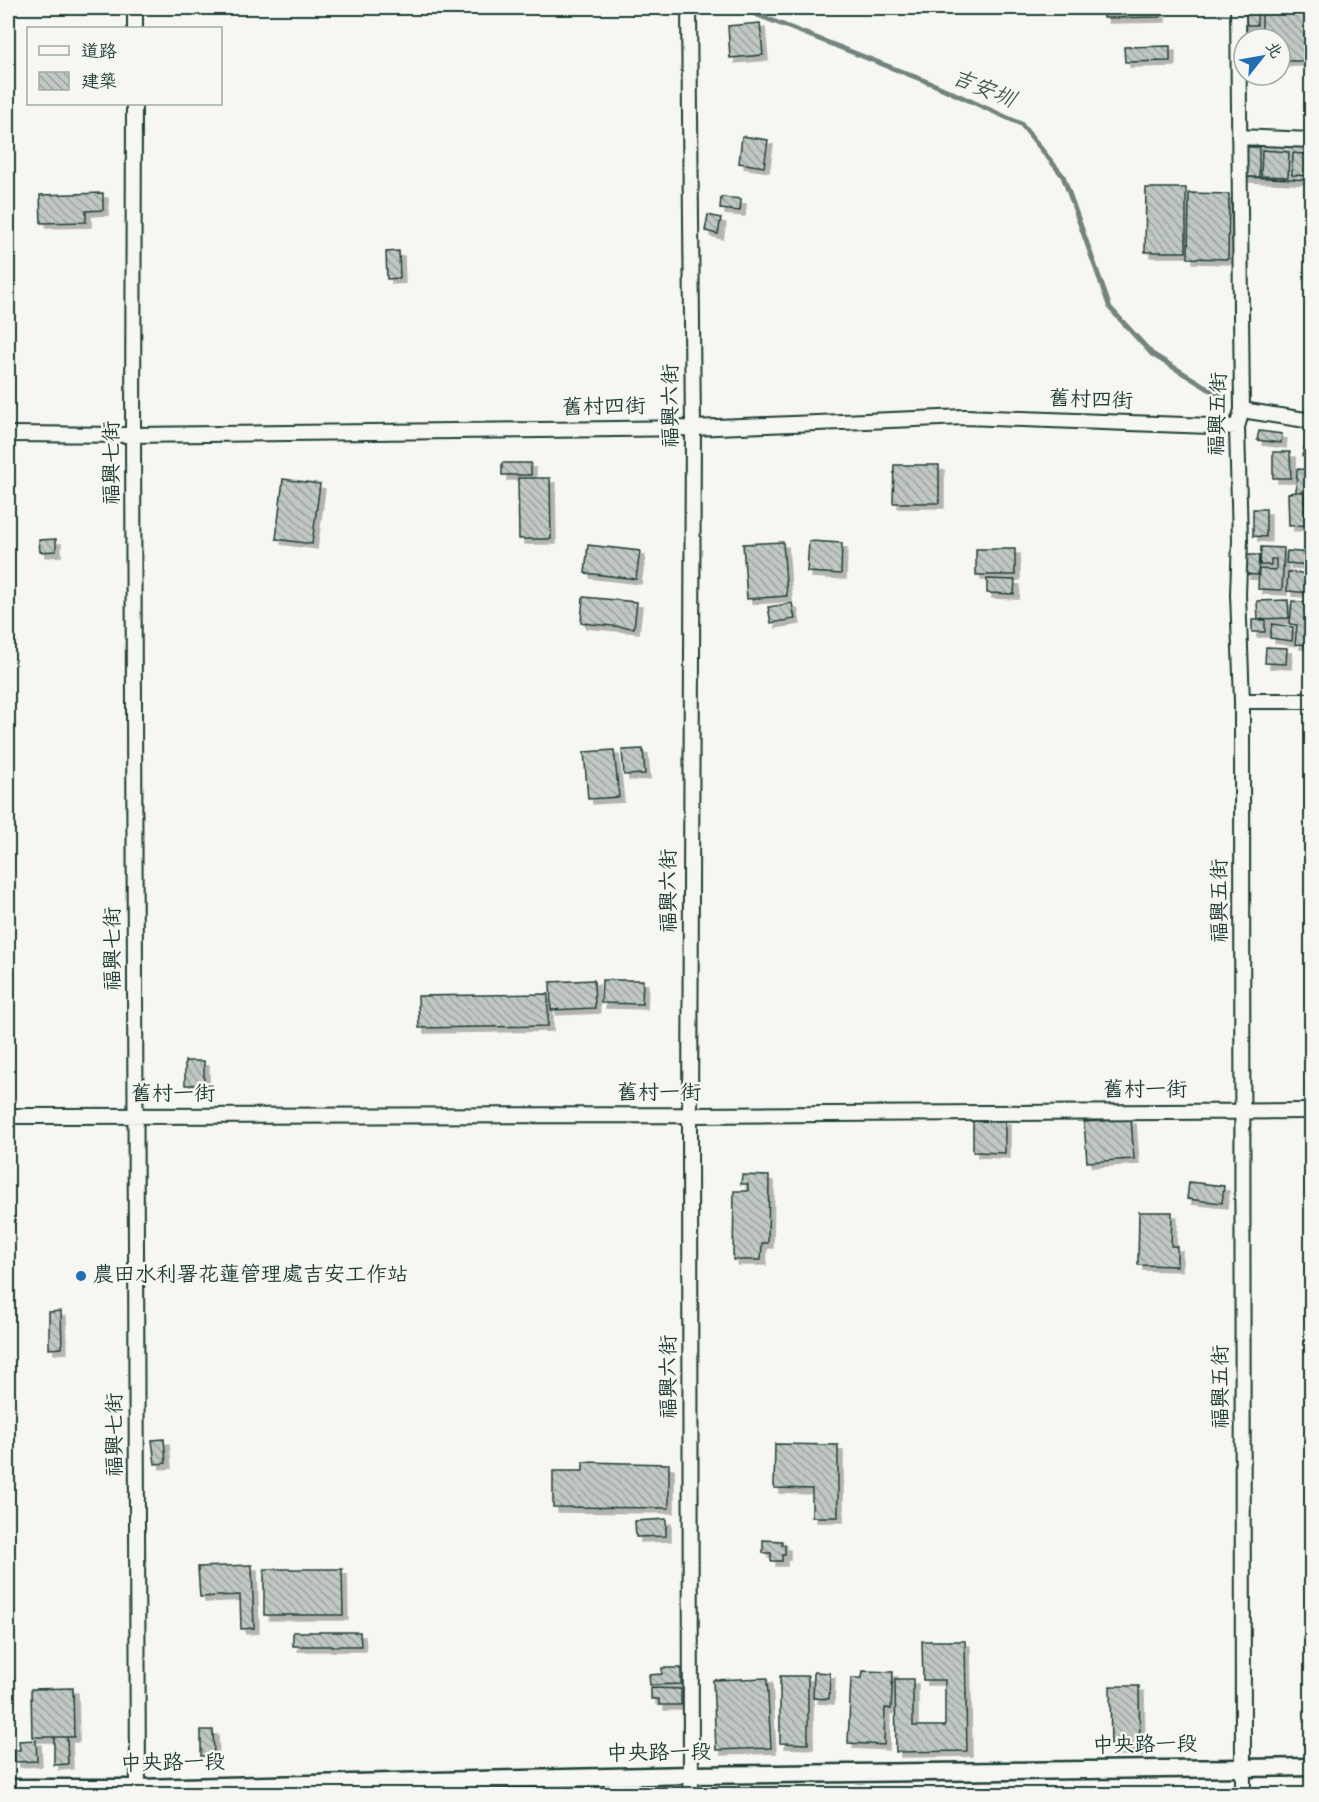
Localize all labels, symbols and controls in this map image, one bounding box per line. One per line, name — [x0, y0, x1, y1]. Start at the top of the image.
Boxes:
legend — [27, 27, 222, 105]
north arrow — [1232, 27, 1292, 87]
text: 北 — [1259, 37, 1288, 63]
text: 道路 — [81, 40, 117, 66]
water label: 吉安圳 — [946, 63, 1021, 118]
text: 建築 — [81, 70, 117, 96]
street label: 福興六街 — [657, 364, 687, 448]
street label: 福興五街 — [1203, 372, 1235, 456]
street label: 舊村四街 — [1049, 385, 1133, 417]
street label: 舊村四街 — [562, 392, 646, 424]
street label: 福興七街 — [98, 421, 128, 505]
street label: 福興六街 — [655, 849, 685, 933]
street label: 福興五街 — [1206, 859, 1236, 943]
street label: 福興七街 — [99, 907, 129, 991]
street label: 舊村一街 — [1103, 1076, 1187, 1106]
street label: 舊村一街 — [617, 1079, 701, 1109]
street label: 舊村一街 — [131, 1080, 215, 1110]
place label: 農田水利署花蓮管理處吉安工作站 — [93, 1261, 408, 1291]
marker: 農田水利署花蓮管理處吉安工作站 — [74, 1269, 88, 1283]
street label: 福興六街 — [655, 1335, 685, 1419]
street label: 福興五街 — [1207, 1345, 1237, 1429]
street label: 福興七街 — [101, 1393, 131, 1477]
street label: 中央路一段 — [1092, 1730, 1198, 1762]
street label: 中央路一段 — [606, 1738, 712, 1770]
street label: 中央路一段 — [120, 1748, 226, 1780]

